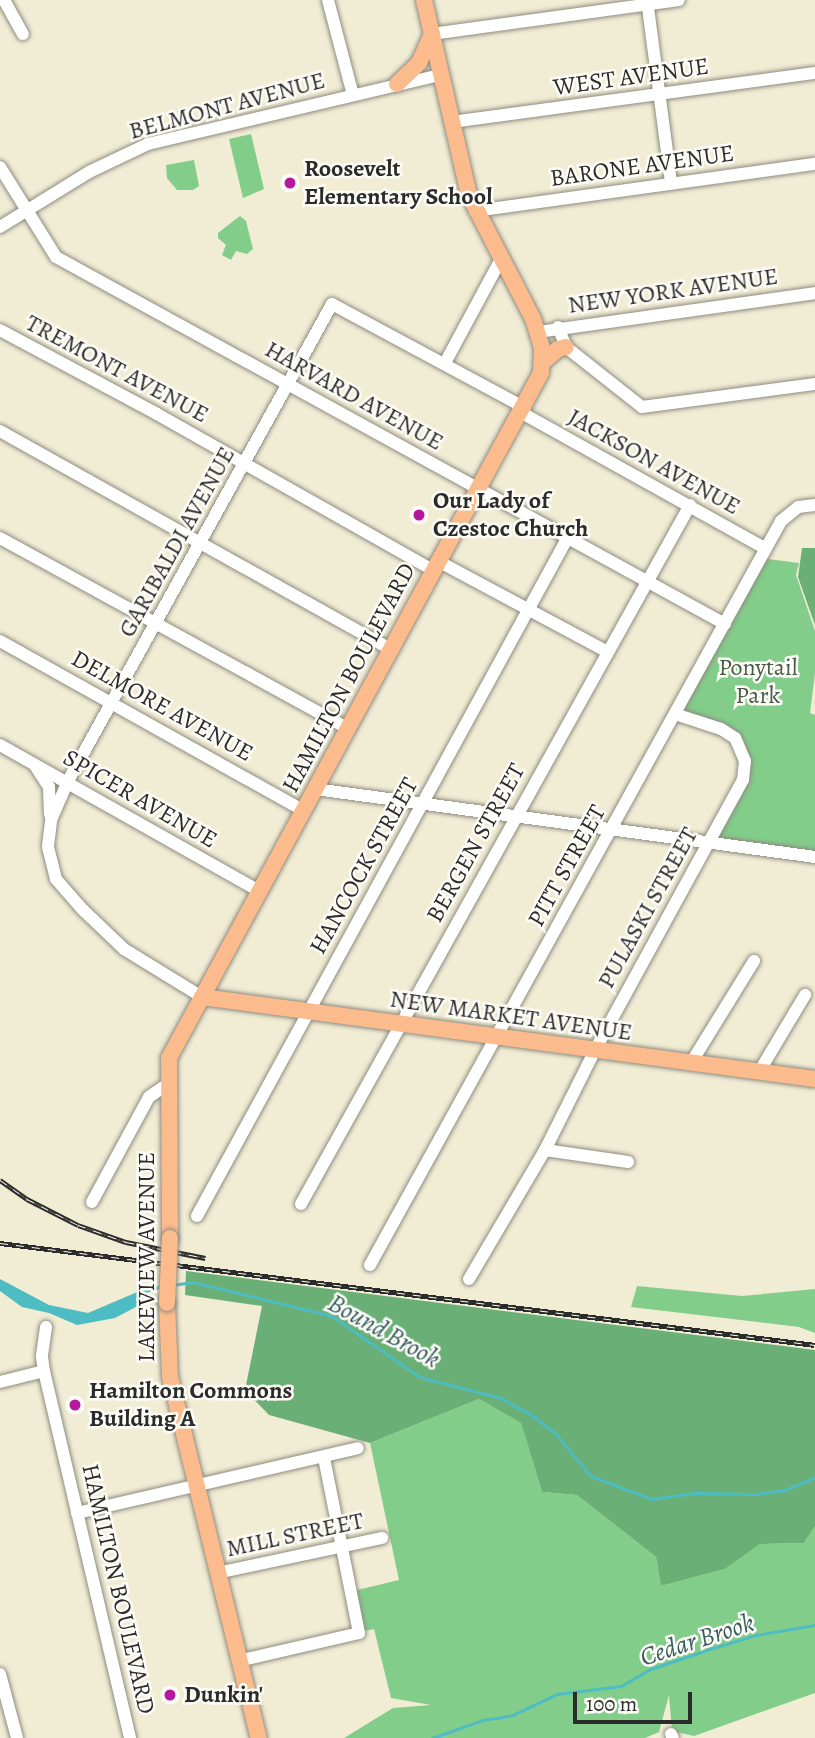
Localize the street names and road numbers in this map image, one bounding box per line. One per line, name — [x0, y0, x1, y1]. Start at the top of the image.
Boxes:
street label: WEST AVENUE — [551, 52, 711, 102]
street label: BELMONT AVENUE — [126, 66, 328, 146]
street label: BARONE AVENUE — [548, 139, 736, 193]
street label: NEW YORK AVENUE — [566, 262, 780, 320]
street label: TREMONT AVENUE — [21, 309, 213, 429]
street label: HARVARD AVENUE — [260, 335, 448, 457]
street label: JACKSON AVENUE — [563, 403, 745, 521]
street label: GARIBALDI AVENUE — [113, 442, 241, 642]
street label: HAMILTON BOULEVARD — [276, 558, 422, 798]
street label: DELMORE AVENUE — [66, 644, 258, 768]
street label: SPICER AVENUE — [58, 743, 222, 855]
street label: BERGEN STREET — [420, 759, 532, 927]
street label: HANCOCK STREET — [304, 773, 424, 959]
street label: PITT STREET — [522, 800, 612, 932]
street label: PULASKI STREET — [592, 823, 704, 993]
street label: NEW MARKET AVENUE — [388, 985, 634, 1047]
street label: LAKEVIEW AVENUE — [133, 1152, 161, 1362]
street label: HAMILTON BOULEVARD — [75, 1461, 161, 1717]
street label: MILL STREET — [224, 1506, 366, 1564]

